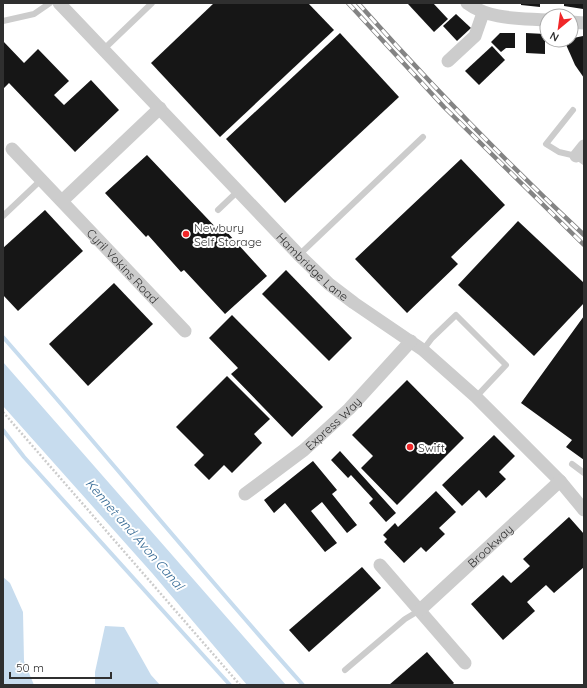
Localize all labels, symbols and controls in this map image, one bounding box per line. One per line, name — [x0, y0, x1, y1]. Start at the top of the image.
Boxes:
north arrow — [539, 8, 579, 48]
text: N — [547, 29, 561, 45]
place label: Newbury Self Storage — [194, 220, 262, 249]
street label: Cyril Vokins Road — [84, 225, 162, 306]
marker: Newbury Self Storage — [181, 229, 191, 239]
street label: Hambridge Lane — [274, 229, 352, 304]
street label: Express Way — [302, 394, 364, 453]
place label: Swift — [418, 440, 445, 455]
marker: Swift — [405, 442, 415, 452]
water label: Kennet and Avon Canal — [83, 475, 189, 594]
street label: Brookway — [464, 521, 516, 570]
scale bar — [10, 654, 111, 680]
text: 50 m — [16, 660, 44, 675]

